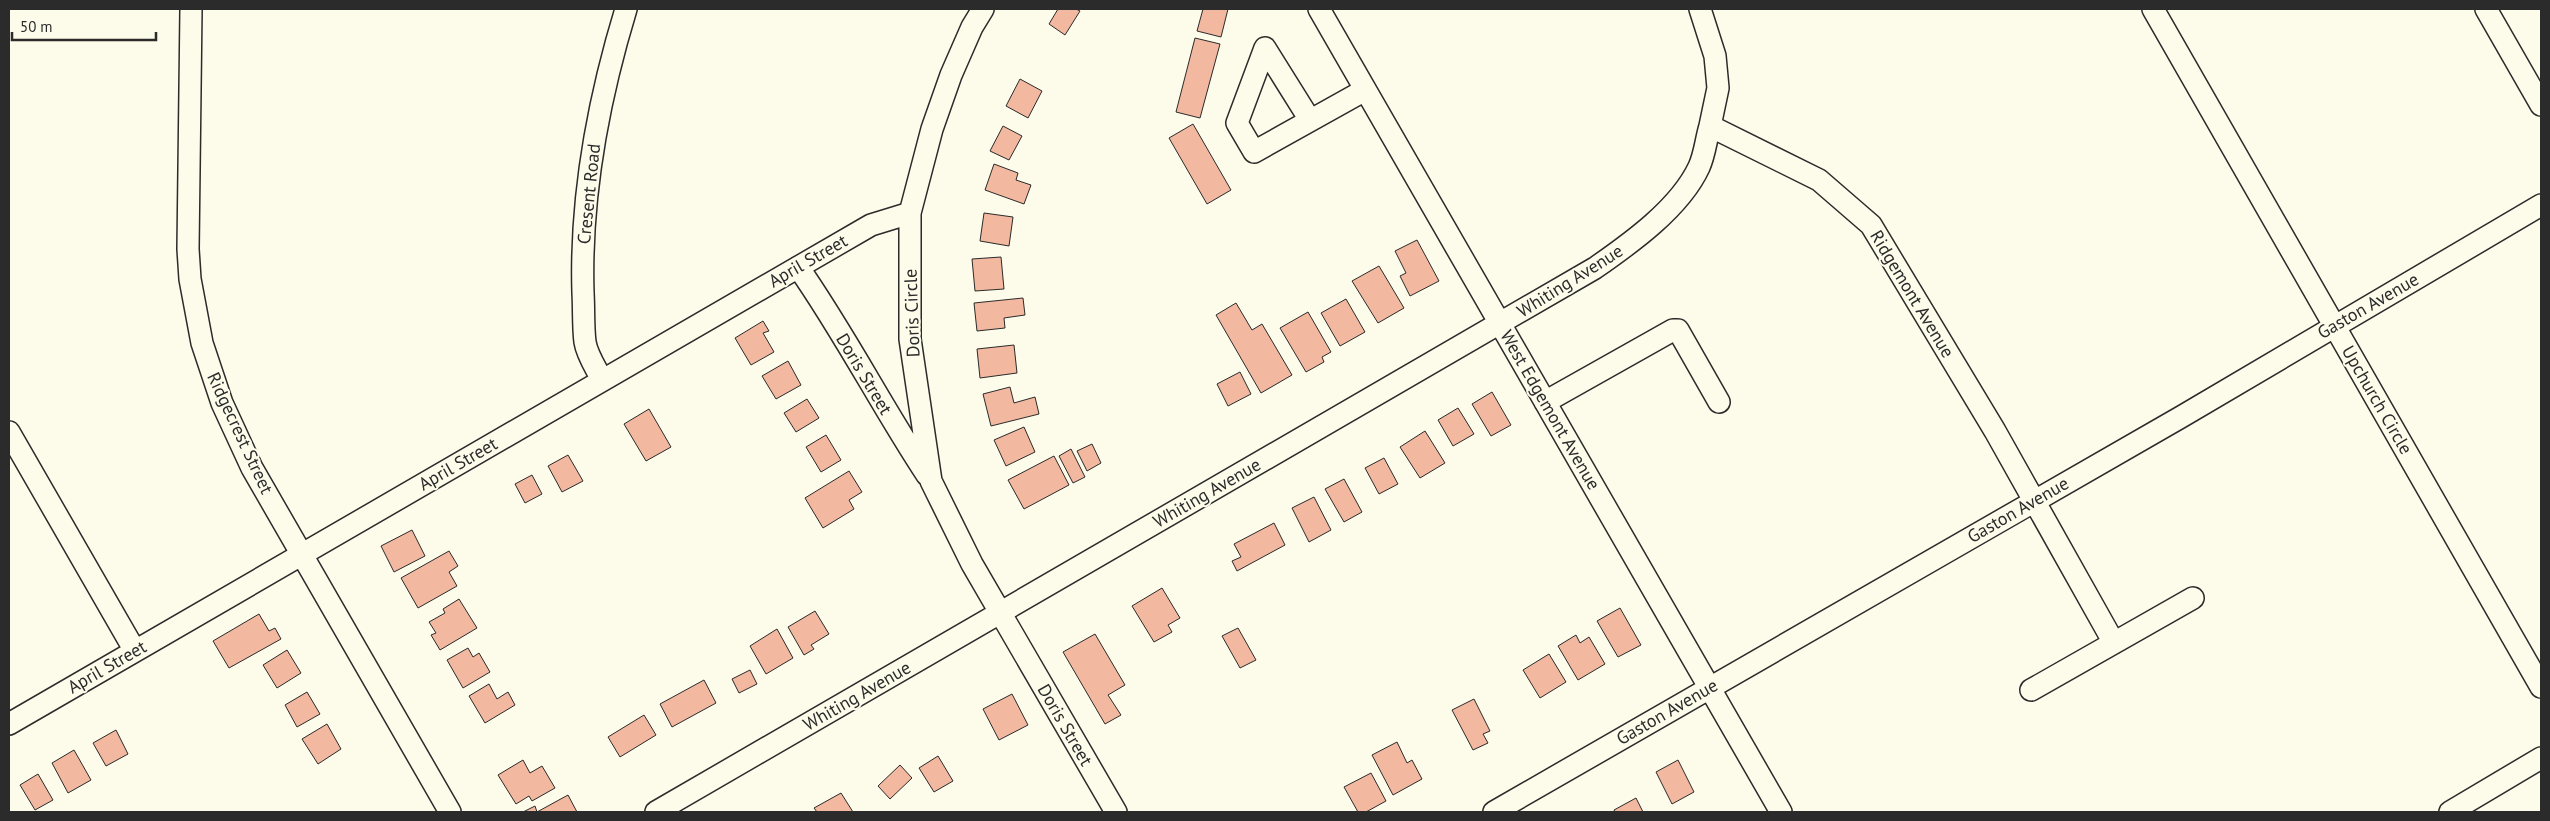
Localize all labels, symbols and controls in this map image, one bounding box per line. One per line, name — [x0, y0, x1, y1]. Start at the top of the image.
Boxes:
scale bar — [12, 10, 156, 42]
text: 50 m — [20, 17, 53, 36]
street label: Cresent Road — [572, 143, 605, 245]
street label: Ridgemont Avenue — [1865, 226, 1960, 362]
street label: April Street — [764, 229, 851, 292]
street label: Whiting Avenue — [1513, 239, 1627, 322]
street label: Gaston Avenue — [2313, 267, 2423, 344]
street label: Doris Circle — [898, 268, 925, 358]
street label: West Edgemont Avenue — [1495, 326, 1606, 494]
street label: Doris Street — [831, 329, 898, 419]
street label: Upchurch Circle — [2337, 341, 2418, 458]
street label: Ridgecrest Street — [202, 368, 279, 497]
street label: April Street — [414, 432, 501, 495]
street label: Whiting Avenue — [1149, 452, 1265, 533]
street label: Gaston Avenue — [1963, 471, 2073, 548]
street label: April Street — [63, 635, 150, 698]
street label: Whiting Avenue — [799, 655, 915, 736]
street label: Gaston Avenue — [1612, 673, 1722, 750]
street label: Doris Street — [1033, 680, 1098, 770]

